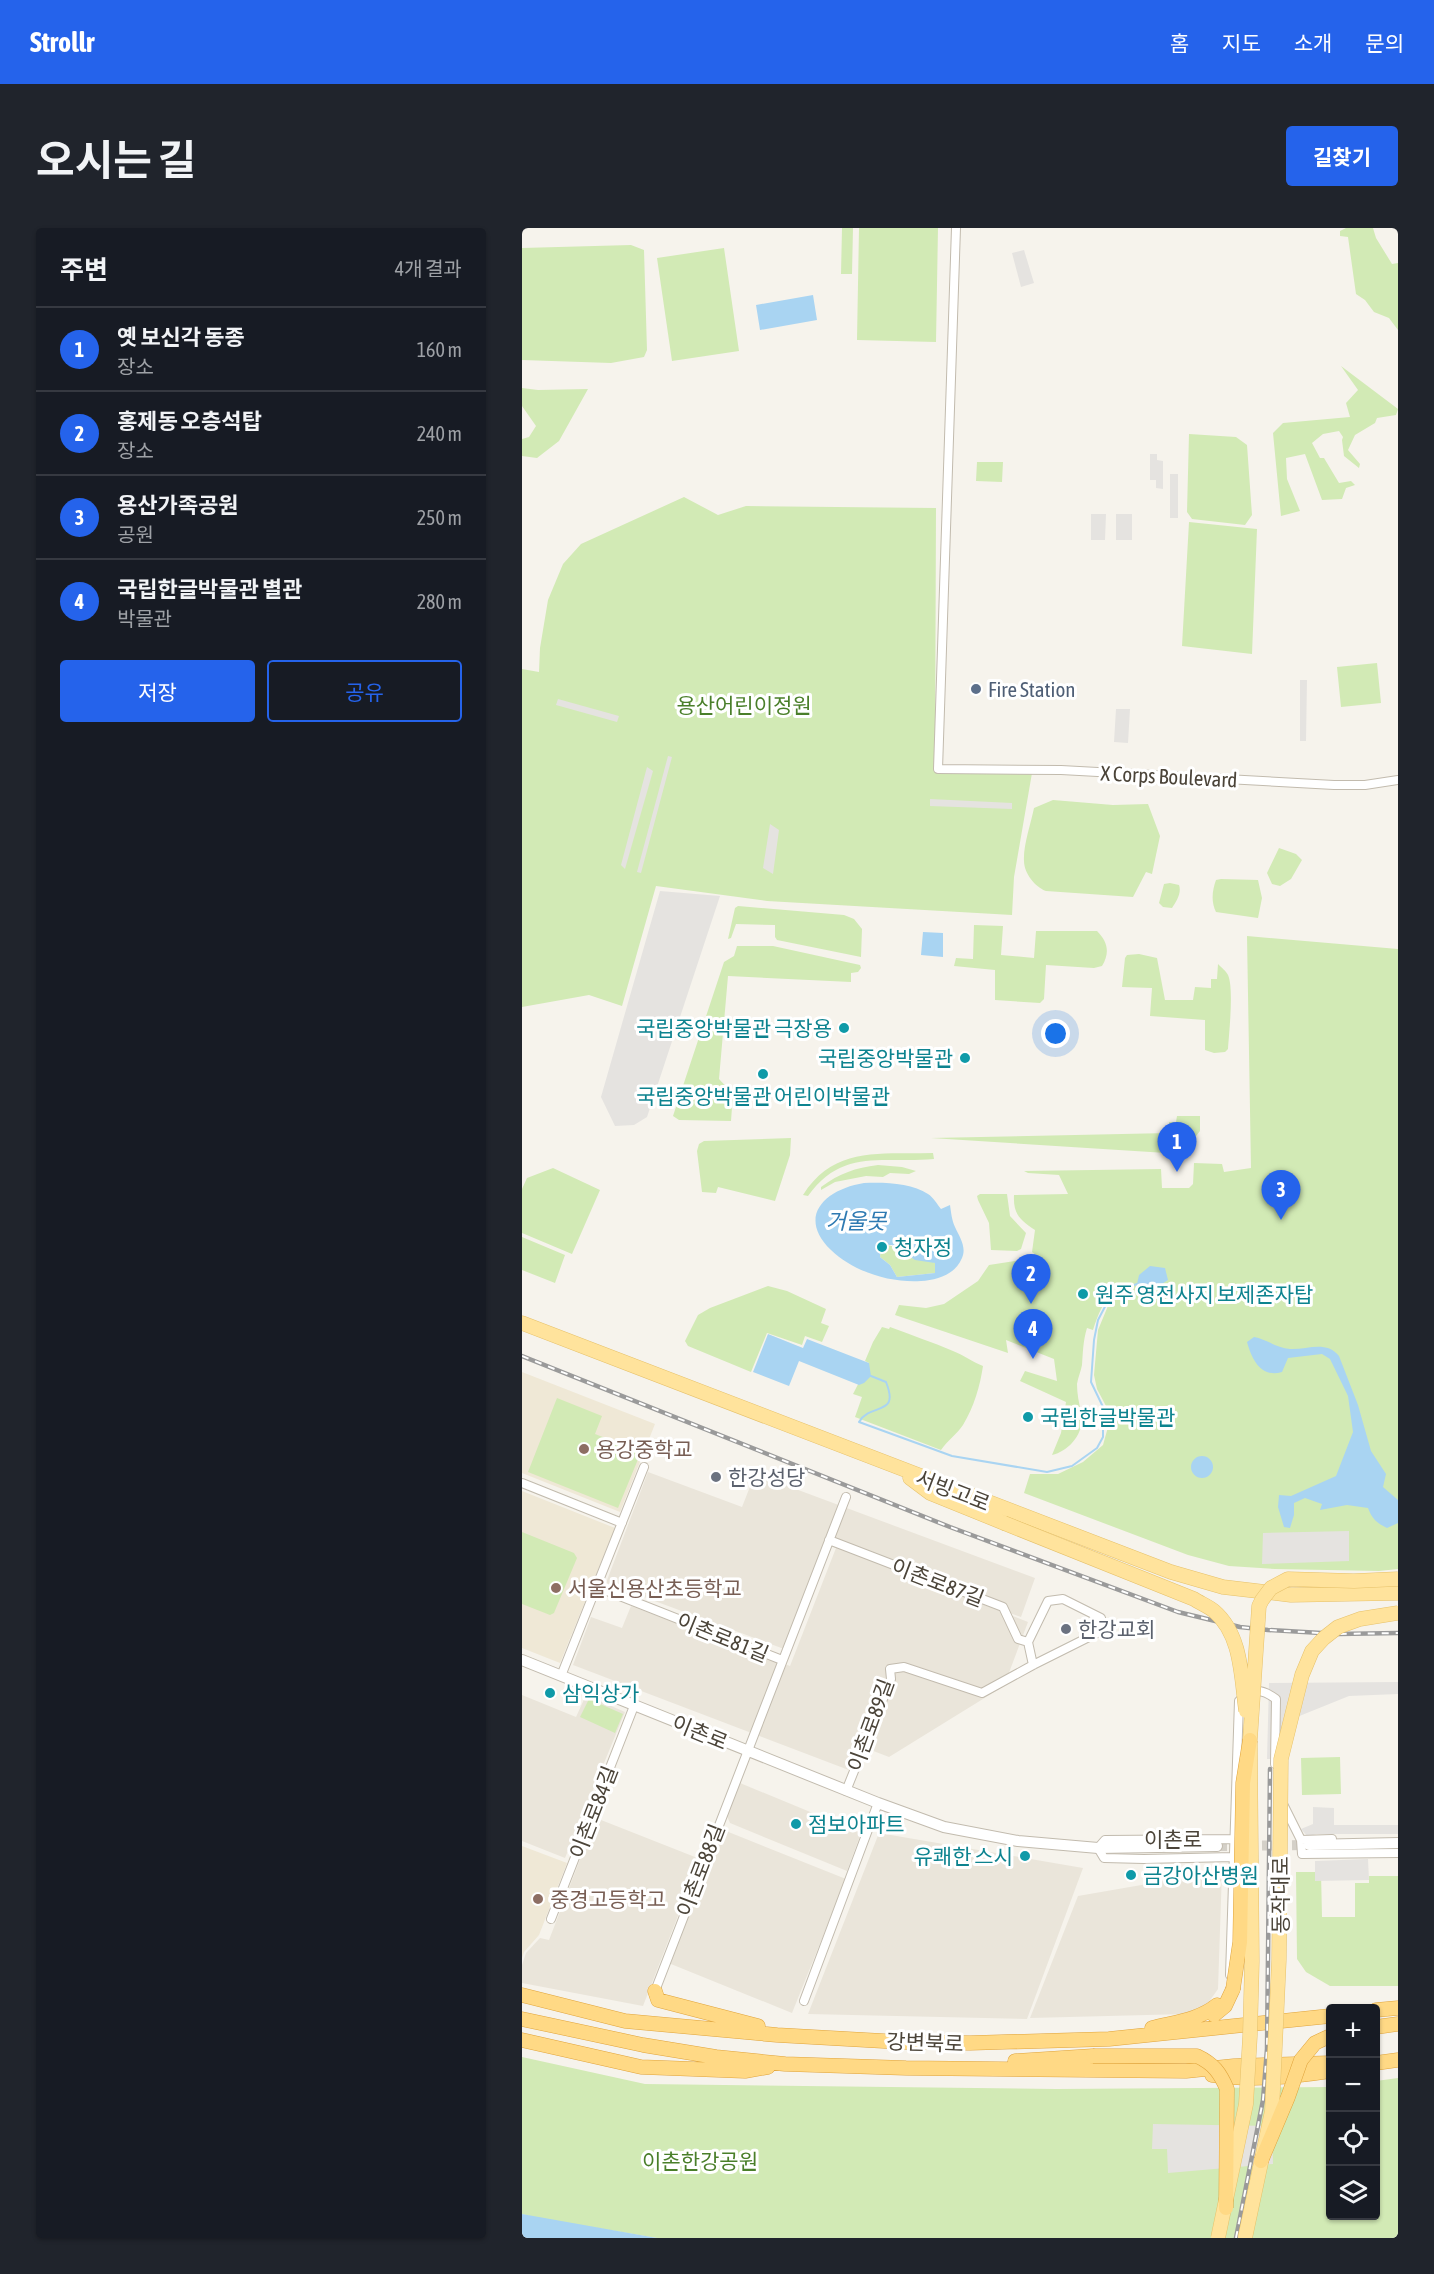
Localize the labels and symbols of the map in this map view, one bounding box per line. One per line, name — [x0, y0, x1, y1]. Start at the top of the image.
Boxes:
place label: Fire Station — [988, 677, 1075, 701]
marker: Fire Station — [969, 682, 983, 696]
park label: 용산어린이정원 — [676, 693, 812, 717]
street label: X Corps Boulevard — [1100, 760, 1238, 792]
place label: 국립중앙박물관 극장용 — [636, 1016, 832, 1040]
your location — [1041, 1019, 1070, 1048]
marker: 국립중앙박물관 극장용 — [837, 1021, 851, 1035]
place label: 국립중앙박물관 — [818, 1046, 953, 1070]
marker: 국립중앙박물관 — [958, 1051, 972, 1065]
marker: 국립중앙박물관 어린이박물관 — [756, 1067, 770, 1081]
place label: 국립중앙박물관 어린이박물관 — [636, 1084, 890, 1108]
pin: 1 — [1158, 1122, 1196, 1172]
pin: 3 — [1262, 1170, 1300, 1220]
water label: 거울못 — [826, 1208, 888, 1234]
place label: 청자정 — [894, 1235, 952, 1259]
marker: 청자정 — [875, 1240, 889, 1254]
pin: 2 — [1012, 1254, 1050, 1304]
place label: 원주 영전사지 보제존자탑 — [1095, 1282, 1313, 1306]
marker: 원주 영전사지 보제존자탑 — [1076, 1287, 1090, 1301]
pin: 4 — [1014, 1310, 1052, 1359]
place label: 국립한글박물관 — [1040, 1405, 1175, 1429]
marker: 국립한글박물관 — [1021, 1410, 1035, 1424]
place label: 용강중학교 — [596, 1437, 693, 1461]
marker: 용강중학교 — [577, 1442, 591, 1456]
place label: 한강성당 — [728, 1465, 805, 1489]
street label: 서빙고로 — [913, 1465, 993, 1515]
marker: 한강성당 — [709, 1470, 723, 1484]
street label: 이촌로87길 — [888, 1553, 988, 1611]
place label: 서울신용산초등학교 — [568, 1576, 742, 1600]
marker: 서울신용산초등학교 — [549, 1581, 563, 1595]
street label: 이촌로81길 — [674, 1608, 772, 1666]
place label: 한강교회 — [1078, 1617, 1155, 1641]
marker: 한강교회 — [1059, 1622, 1073, 1636]
street label: 이촌로89길 — [842, 1675, 898, 1775]
place label: 삼익상가 — [562, 1681, 639, 1705]
marker: 삼익상가 — [543, 1686, 557, 1700]
street label: 이촌로 — [669, 1710, 731, 1754]
street label: 이촌로84길 — [564, 1762, 622, 1862]
place label: 점보아파트 — [808, 1812, 905, 1836]
marker: 점보아파트 — [789, 1817, 803, 1831]
street label: 이촌로88길 — [671, 1820, 729, 1920]
street label: 이촌로 — [1144, 1827, 1202, 1851]
place label: 유쾌한 스시 — [914, 1844, 1013, 1868]
marker: 유쾌한 스시 — [1018, 1849, 1032, 1863]
street label: 동작대로 — [1268, 1856, 1292, 1934]
place label: 금강아산병원 — [1143, 1863, 1259, 1887]
marker: 금강아산병원 — [1124, 1868, 1138, 1882]
place label: 중경고등학고 — [550, 1887, 666, 1911]
marker: 중경고등학고 — [531, 1892, 545, 1906]
street label: 강변북로 — [886, 2029, 964, 2055]
park label: 이촌한강공원 — [642, 2149, 758, 2173]

